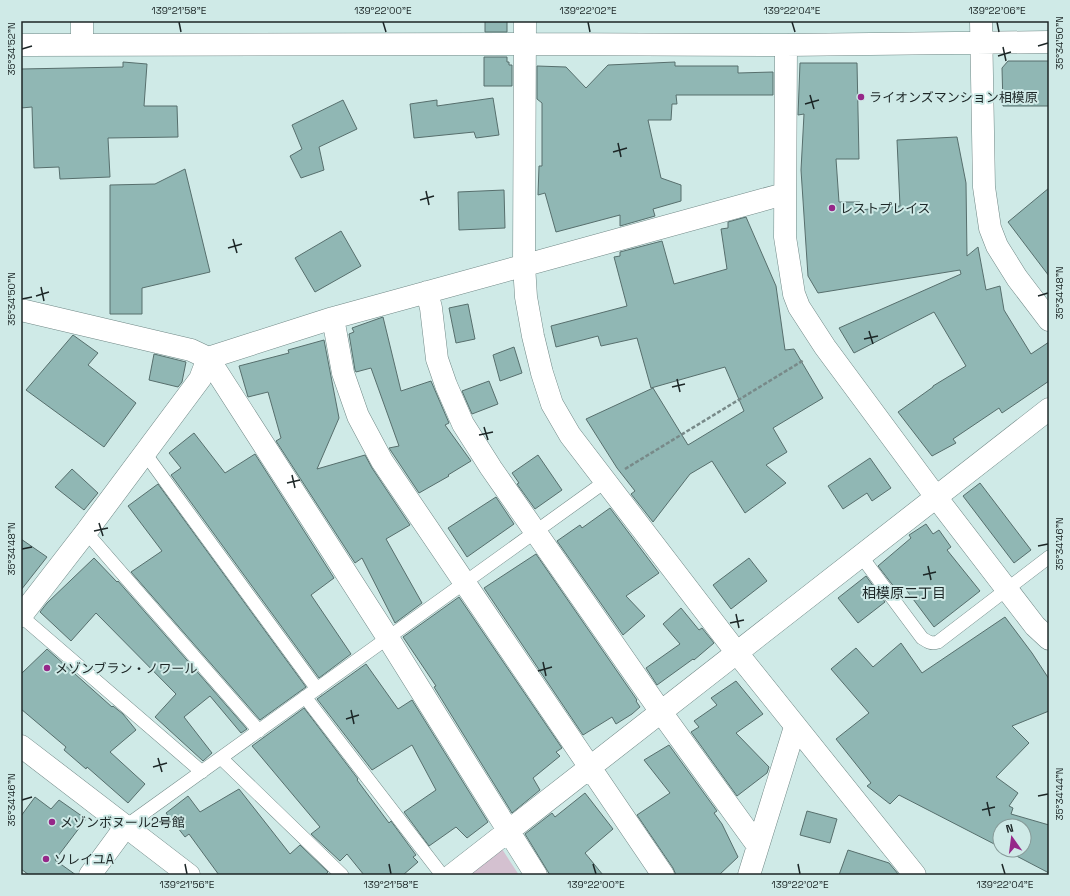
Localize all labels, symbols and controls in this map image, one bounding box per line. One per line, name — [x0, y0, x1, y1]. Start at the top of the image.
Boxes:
text: 139°21'58"E — [152, 4, 207, 17]
text: 139°22'00"E — [354, 4, 412, 17]
text: 139°22'02"E — [559, 4, 617, 17]
text: 139°22'04"E — [764, 4, 821, 17]
text: 139°22'06"E — [968, 4, 1026, 17]
text: 35°34'50"N — [1053, 16, 1066, 70]
text: 35°34'52"N — [5, 22, 18, 76]
place label: ライオンズマンション相模原 — [869, 89, 1038, 106]
marker: ライオンズマンション相模原 — [856, 92, 866, 102]
place label: レストプレイス — [840, 200, 931, 217]
marker: レストプレイス — [827, 203, 837, 213]
text: 35°34'48"N — [1053, 266, 1066, 320]
text: 35°34'50"N — [5, 272, 18, 326]
text: 35°34'46"N — [1053, 517, 1066, 571]
text: 35°34'48"N — [5, 522, 18, 576]
district label: 相模原二丁目 — [862, 584, 946, 602]
place label: メゾンブラン・ノワール — [55, 660, 198, 677]
marker: メゾンブラン・ノワール — [42, 663, 52, 673]
text: 35°34'44"N — [1053, 768, 1066, 820]
text: 35°34'46"N — [5, 773, 18, 827]
place label: メゾンボヌール2号館 — [60, 814, 185, 831]
marker: メゾンボヌール2号館 — [47, 817, 57, 827]
north arrow — [992, 818, 1032, 858]
text: N — [1004, 821, 1015, 836]
place label: ソレイユA — [54, 851, 114, 868]
marker: ソレイユA — [41, 854, 51, 864]
text: 139°21'56"E — [160, 878, 215, 891]
text: 139°21'58"E — [364, 878, 419, 891]
text: 139°22'00"E — [567, 878, 625, 891]
text: 139°22'02"E — [771, 878, 829, 891]
text: 139°22'04"E — [977, 878, 1034, 891]

